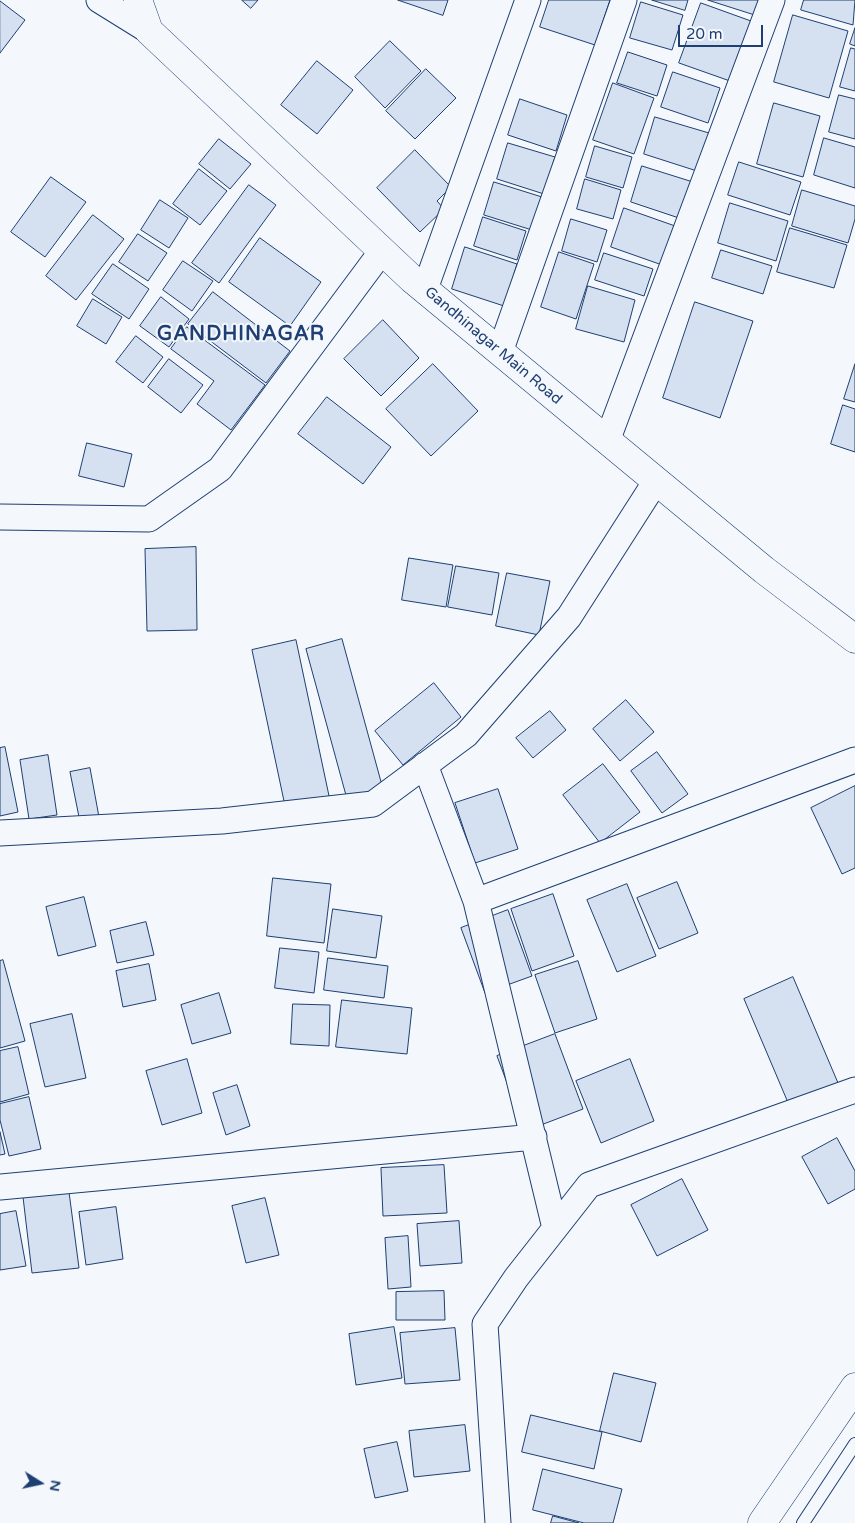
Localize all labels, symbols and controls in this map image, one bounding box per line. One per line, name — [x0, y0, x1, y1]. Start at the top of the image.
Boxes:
scale bar — [680, 15, 765, 47]
text: 20 m — [686, 25, 723, 43]
street label: Gandhinagar Main Road — [421, 283, 565, 409]
district label: GANDHINAGAR — [156, 323, 326, 347]
north arrow — [15, 1458, 65, 1508]
text: N — [46, 1479, 65, 1493]

